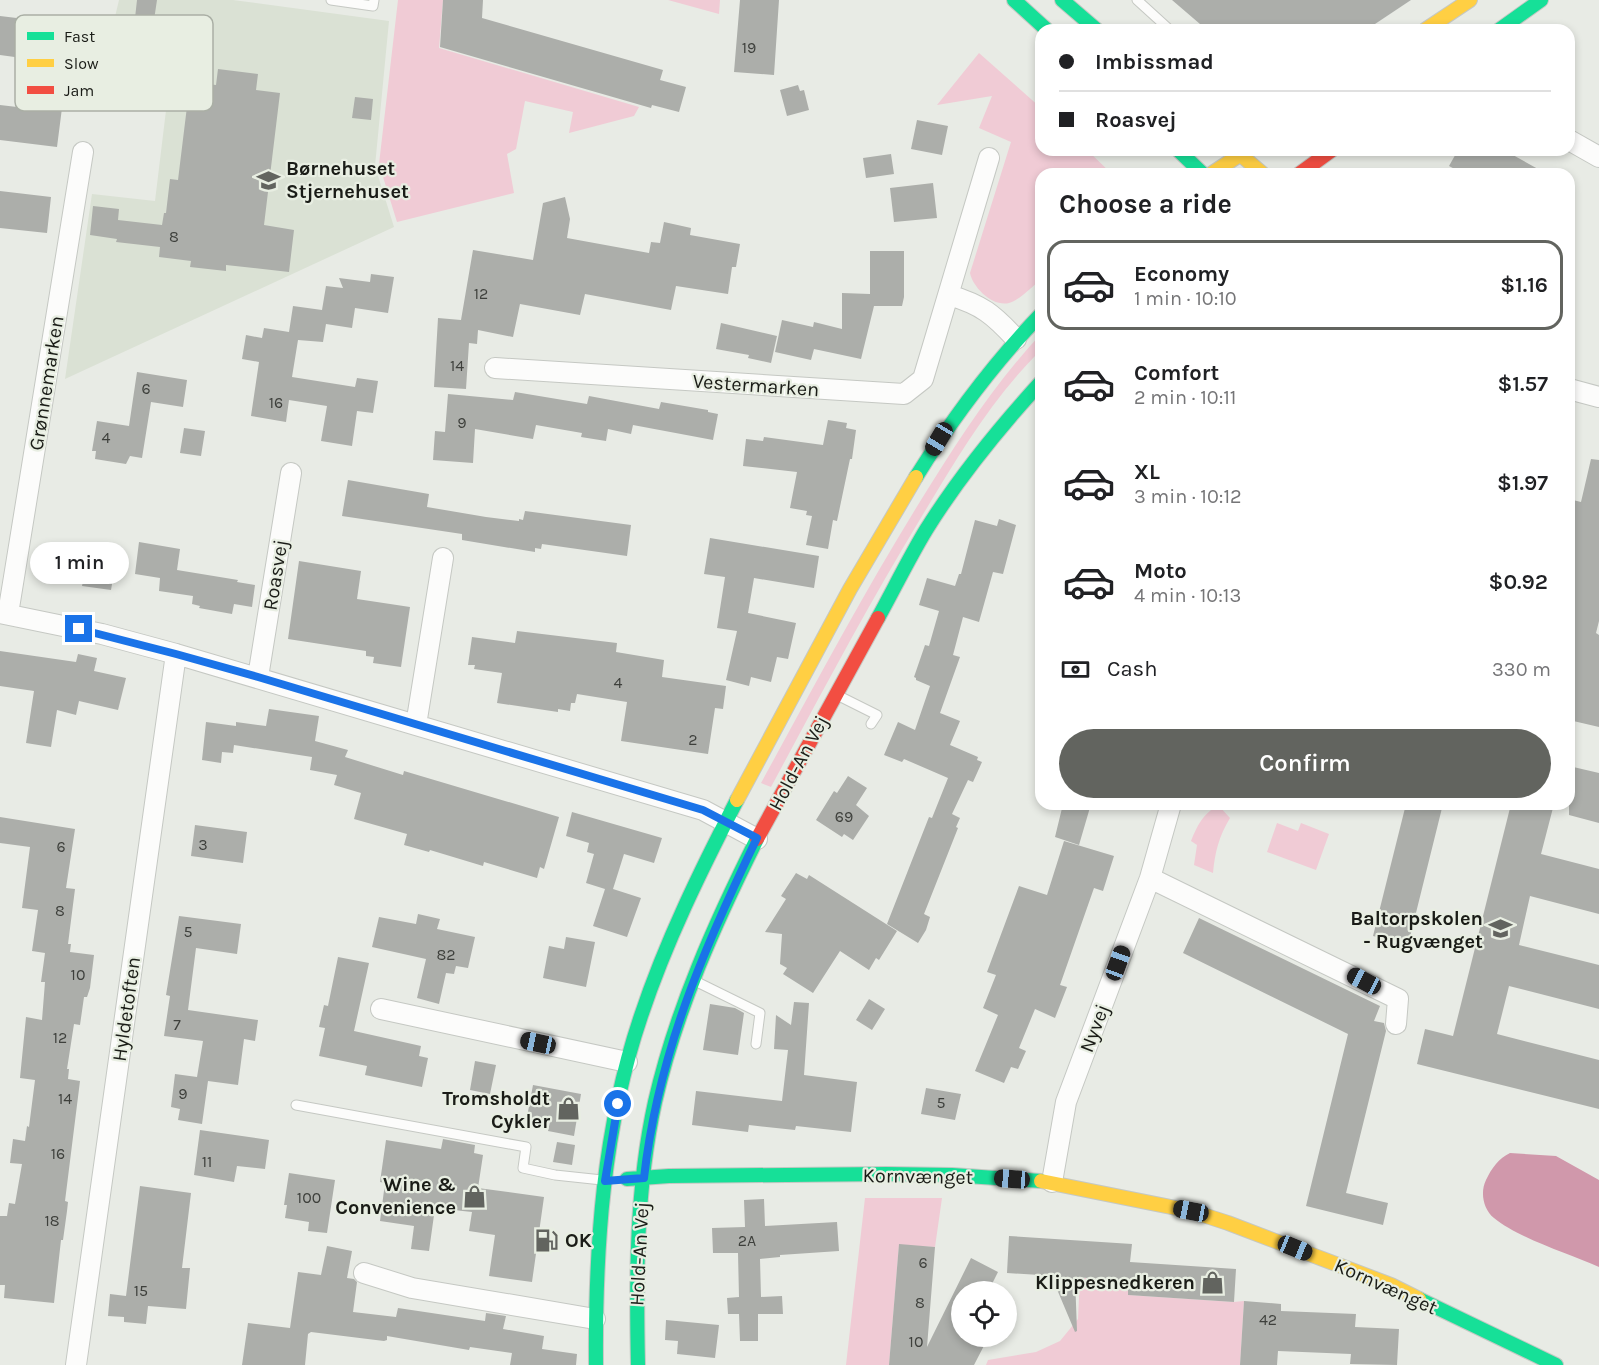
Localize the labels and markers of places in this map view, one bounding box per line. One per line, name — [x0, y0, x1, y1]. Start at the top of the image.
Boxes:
place label: Børnehuset Stjernehuset — [286, 157, 409, 203]
school or university icon: Børnehuset Stjernehuset — [255, 167, 281, 193]
place label: Baltorpskolen - Rugvænget — [1350, 907, 1483, 953]
school or university icon: Baltorpskolen - Rugvænget — [1488, 916, 1514, 942]
place label: Tromsholdt Cykler — [442, 1087, 550, 1133]
shop icon: Tromsholdt Cykler — [555, 1096, 581, 1122]
place label: Wine & Convenience — [335, 1173, 456, 1219]
shop icon: Wine & Convenience — [461, 1183, 487, 1209]
fuel station icon: OK — [534, 1227, 560, 1253]
place label: OK — [565, 1229, 592, 1252]
shop icon: Klippesnedkeren — [1200, 1269, 1226, 1295]
place label: Klippesnedkeren — [1035, 1271, 1195, 1294]

